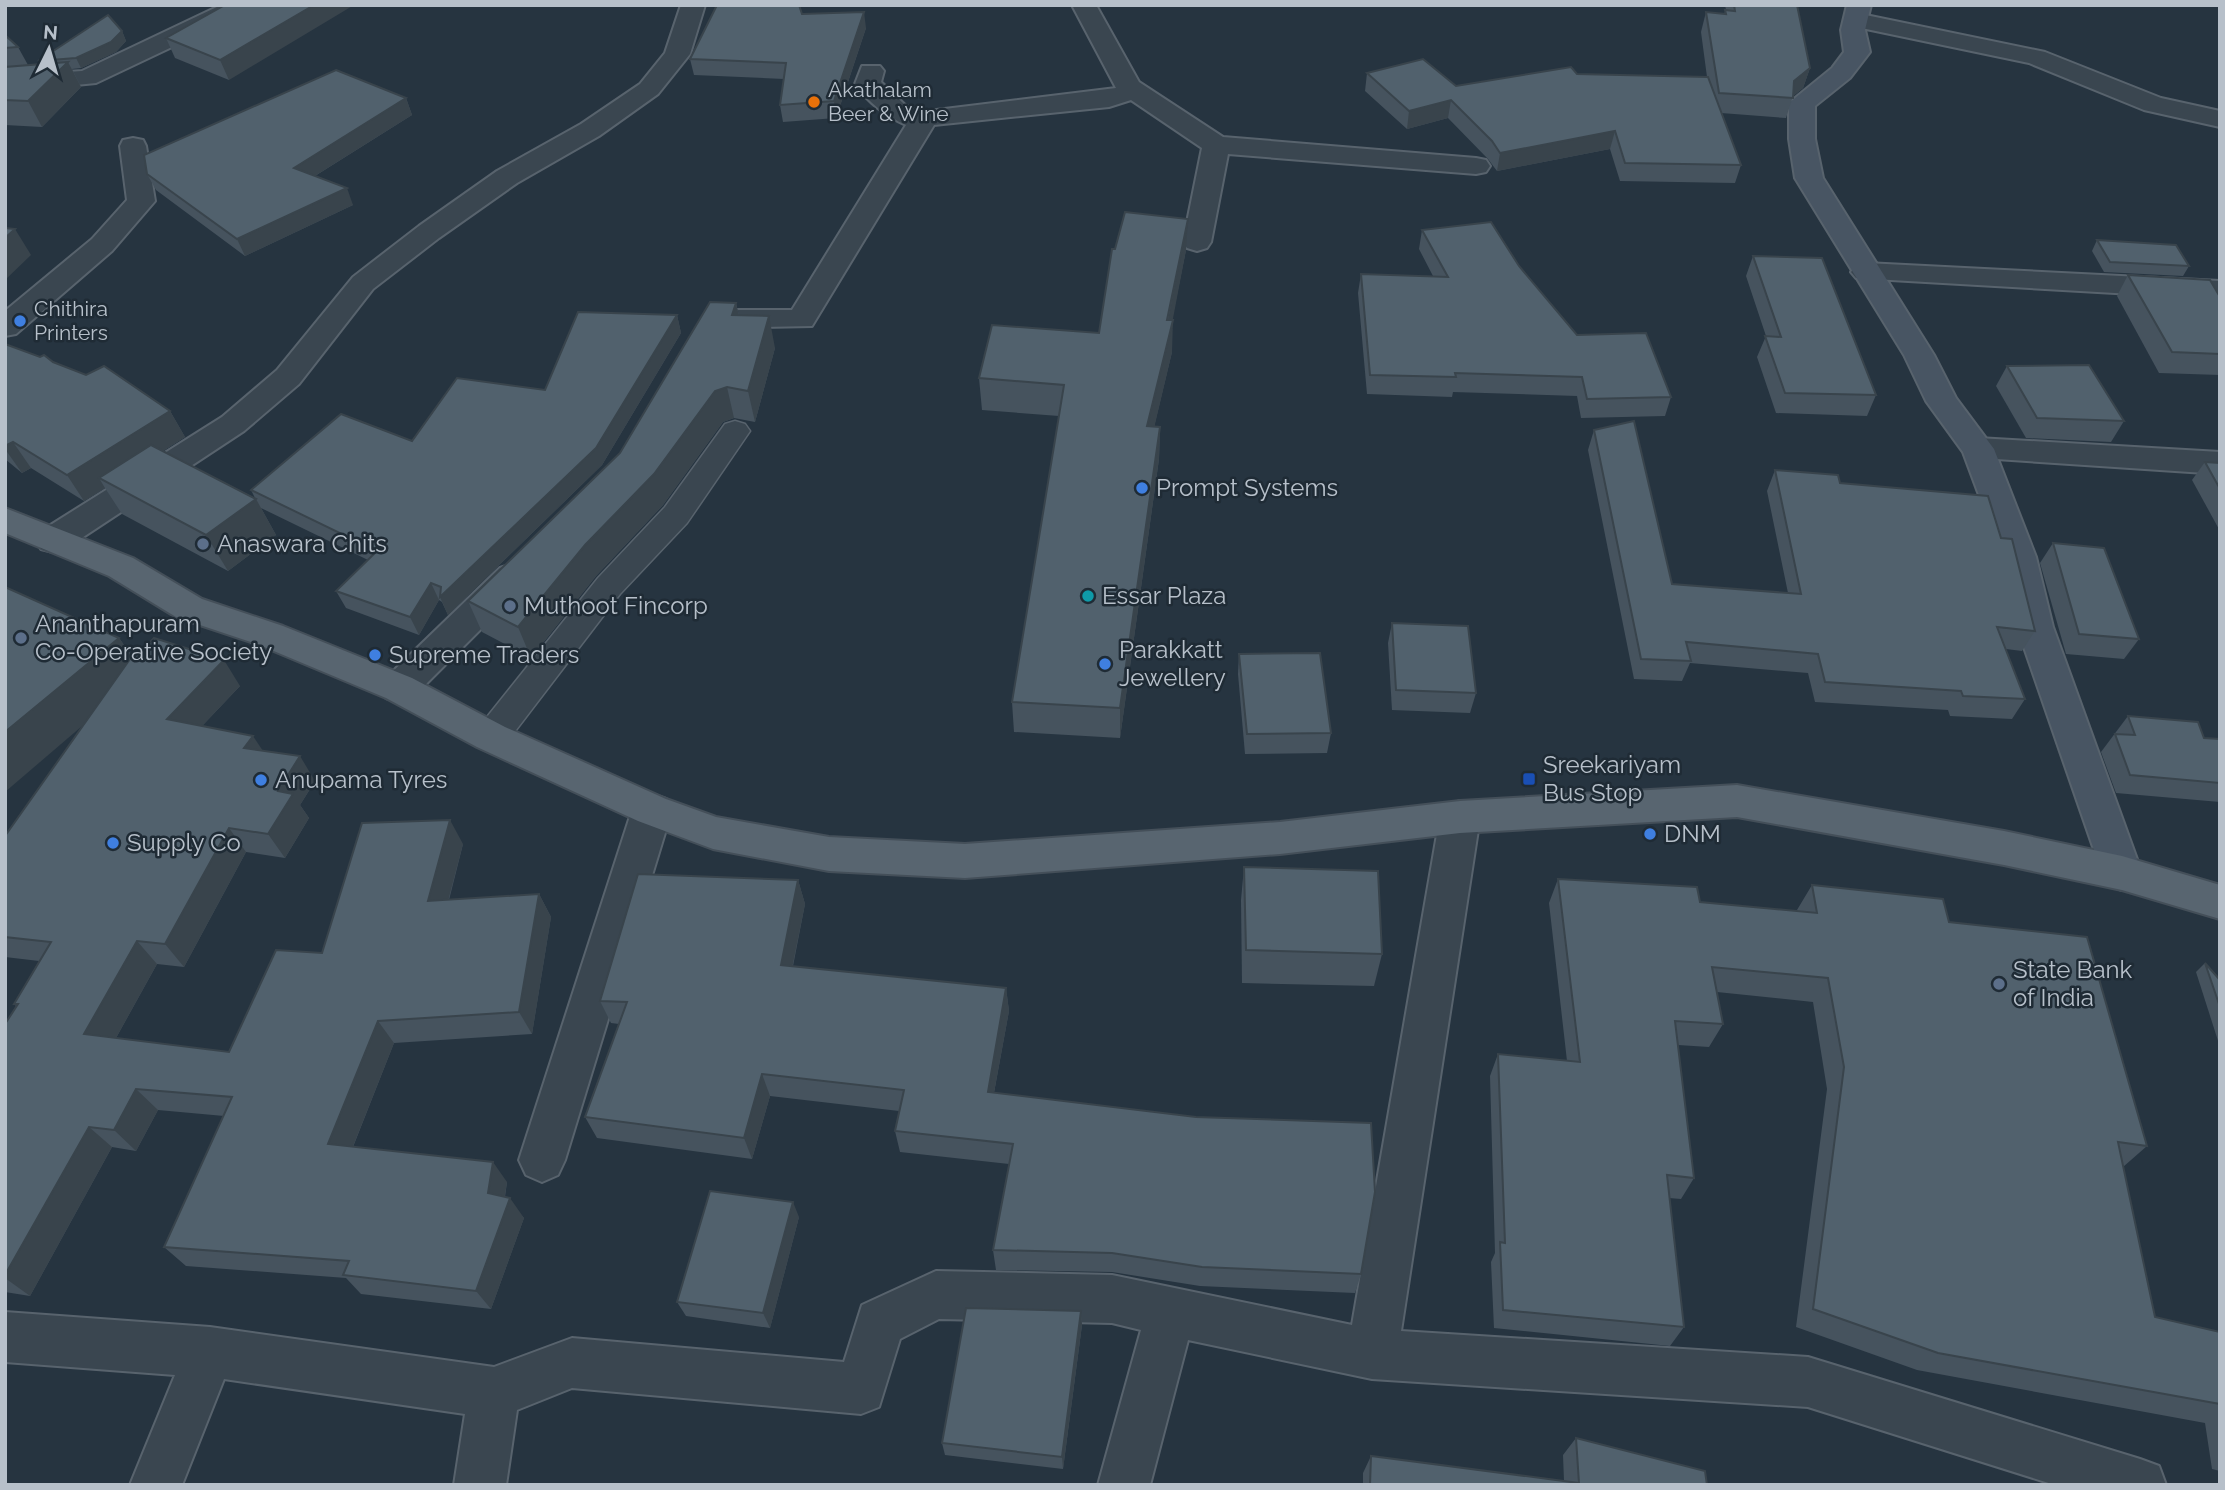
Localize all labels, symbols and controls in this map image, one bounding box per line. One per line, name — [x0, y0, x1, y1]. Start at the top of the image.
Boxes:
north arrow — [14, 14, 84, 84]
text: N — [42, 20, 59, 44]
place label: Akathalam Beer & Wine — [828, 77, 949, 126]
marker: Akathalam Beer & Wine — [806, 94, 822, 110]
place label: Chithira Printers — [34, 296, 108, 345]
marker: Chithira Printers — [12, 313, 28, 329]
place label: Prompt Systems — [1156, 473, 1338, 502]
marker: Prompt Systems — [1134, 480, 1150, 496]
place label: Anaswara Chits — [217, 529, 387, 558]
marker: Anaswara Chits — [195, 536, 211, 552]
place label: Essar Plaza — [1102, 581, 1226, 610]
marker: Essar Plaza — [1080, 588, 1096, 604]
place label: Muthoot Fincorp — [524, 591, 708, 620]
marker: Muthoot Fincorp — [502, 598, 518, 614]
place label: Ananthapuram Co-Operative Society — [35, 609, 272, 666]
marker: Ananthapuram Co-Operative Society — [13, 630, 29, 646]
place label: Parakkatt Jewellery — [1119, 635, 1226, 692]
place label: Supreme Traders — [389, 640, 579, 669]
marker: Supreme Traders — [367, 647, 383, 663]
marker: Parakkatt Jewellery — [1097, 656, 1113, 672]
place label: Sreekariyam Bus Stop — [1543, 750, 1681, 807]
place label: Anupama Tyres — [275, 765, 447, 794]
marker: Sreekariyam Bus Stop — [1521, 771, 1537, 787]
marker: Anupama Tyres — [253, 772, 269, 788]
place label: DNM — [1664, 819, 1721, 848]
marker: DNM — [1642, 826, 1658, 842]
place label: Supply Co — [127, 828, 241, 857]
marker: Supply Co — [105, 835, 121, 851]
place label: State Bank of India — [2013, 955, 2132, 1012]
marker: State Bank of India — [1991, 976, 2007, 992]

